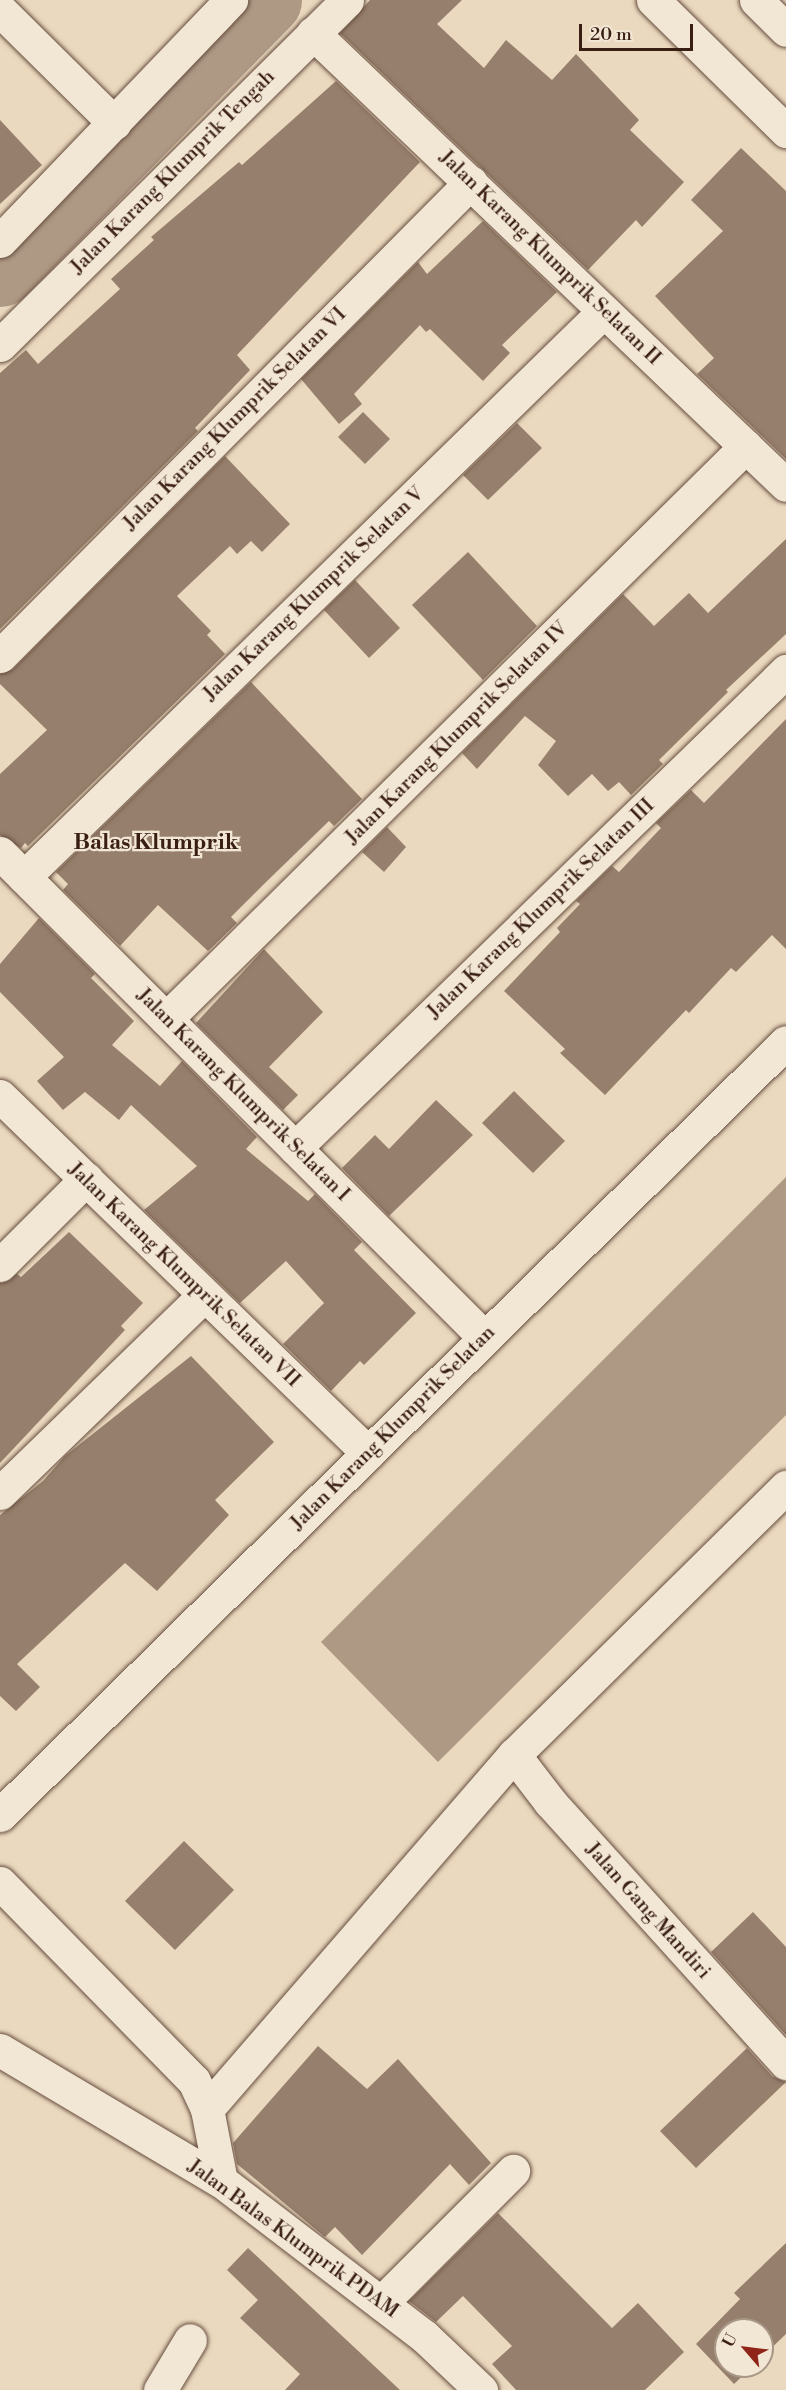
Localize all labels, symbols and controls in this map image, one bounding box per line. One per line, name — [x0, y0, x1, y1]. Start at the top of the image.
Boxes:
scale bar — [582, 12, 696, 50]
text: 20 m — [590, 23, 632, 46]
street label: Jalan Karang Klumprik Tengah — [66, 65, 280, 279]
street label: Jalan Karang Klumprik Selatan II — [434, 146, 666, 370]
street label: Jalan Karang Klumprik Selatan VI — [119, 303, 351, 535]
street label: Jalan Karang Klumprik Selatan V — [199, 482, 429, 706]
street label: Jalan Karang Klumprik Selatan IV — [341, 617, 573, 849]
street label: Jalan Karang Klumprik Selatan III — [423, 794, 659, 1024]
district label: Balas Klumprik — [74, 830, 238, 856]
street label: Jalan Karang Klumprik Selatan I — [132, 984, 354, 1206]
street label: Jalan Karang Klumprik Selatan VII — [63, 1158, 305, 1392]
street label: Jalan Karang Klumprik Selatan — [286, 1321, 500, 1535]
street label: Jalan Gang Mandiri — [580, 1838, 716, 1984]
street label: Jalan Balas Klumprik PDAM — [183, 2155, 403, 2323]
north arrow — [714, 2318, 774, 2378]
text: U — [718, 2330, 742, 2351]

